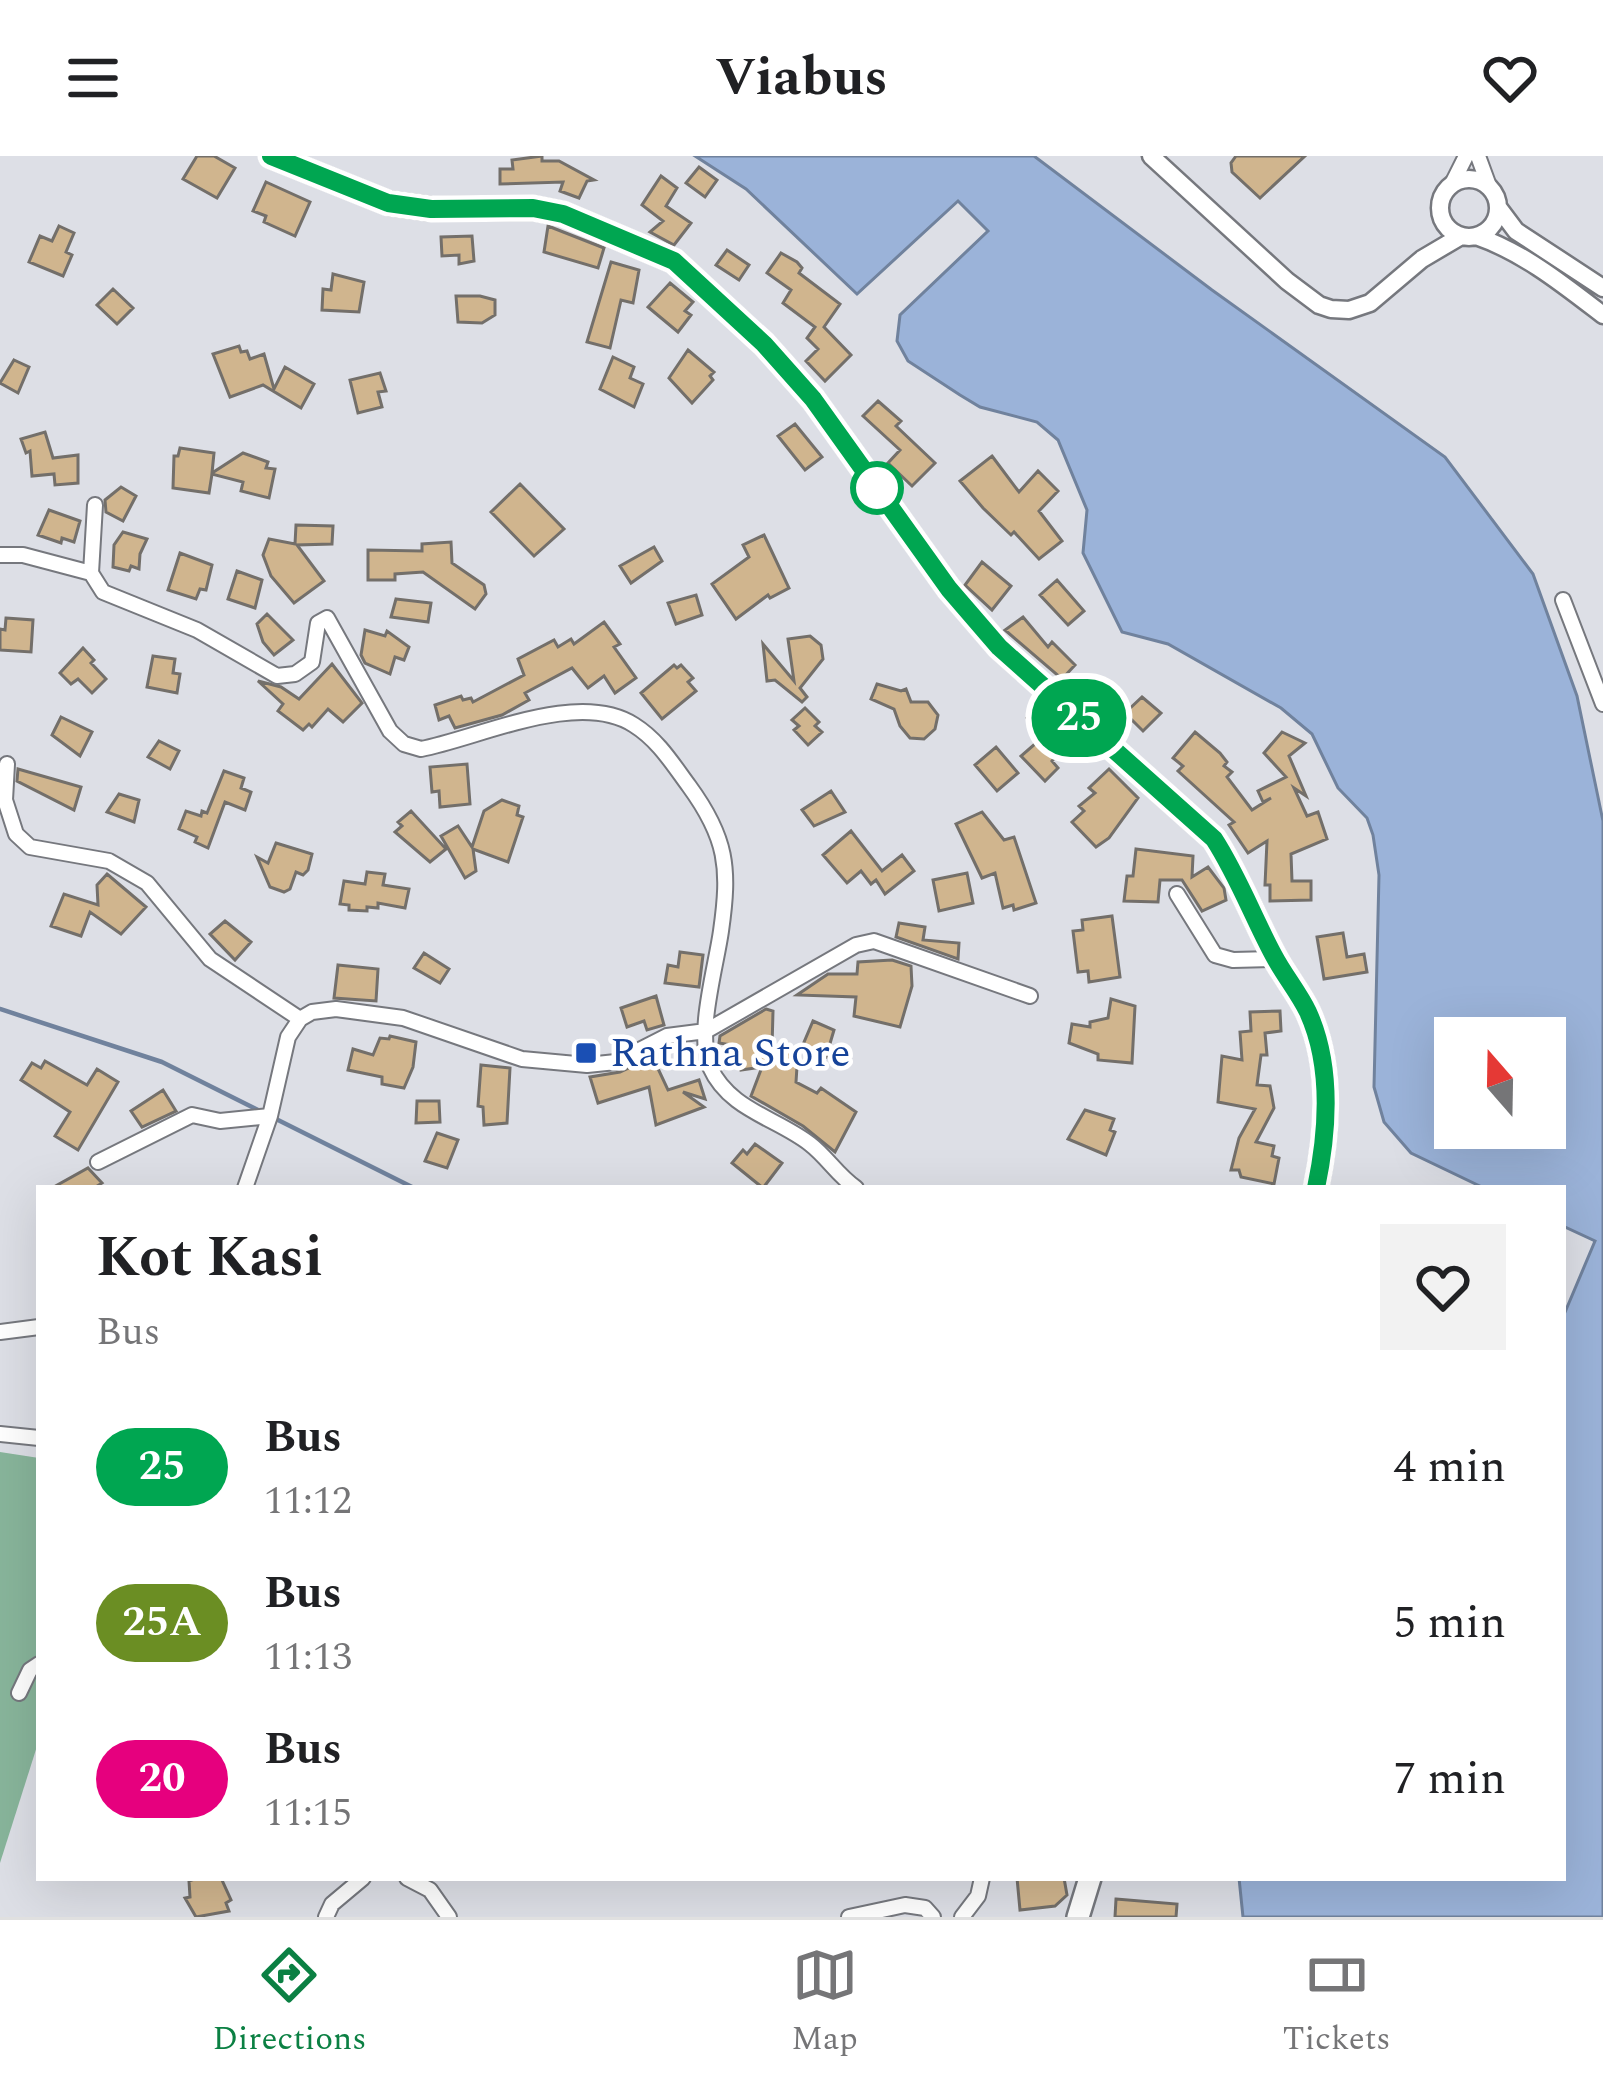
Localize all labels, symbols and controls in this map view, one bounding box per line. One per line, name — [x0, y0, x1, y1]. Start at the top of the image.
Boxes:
text: Viabus — [715, 37, 888, 119]
icon: menu — [60, 45, 126, 111]
icon: heart — [1477, 45, 1543, 111]
unlabelled marker — [852, 463, 902, 513]
line badge: 25 — [1025, 679, 1133, 757]
text: 25 — [1055, 686, 1103, 749]
north arrow — [1434, 1017, 1566, 1149]
map controls — [1434, 1017, 1566, 1149]
place label: Rathna Store — [610, 1022, 851, 1085]
marker: Rathna Store — [573, 1040, 599, 1066]
text: Kot Kasi — [96, 1215, 323, 1301]
button: heart — [1380, 1224, 1506, 1350]
text: Bus — [96, 1303, 160, 1362]
text: Bus — [264, 1403, 342, 1472]
text: 4 min — [1393, 1433, 1506, 1502]
text: 25 — [138, 1435, 186, 1498]
text: 11:12 — [264, 1472, 352, 1531]
text: Bus — [264, 1559, 342, 1628]
text: 5 min — [1393, 1589, 1506, 1658]
text: 25A — [122, 1591, 202, 1654]
text: 11:13 — [264, 1628, 352, 1687]
text: Bus — [264, 1715, 342, 1784]
text: 7 min — [1393, 1745, 1506, 1814]
text: 20 — [138, 1747, 186, 1810]
text: 11:15 — [264, 1784, 352, 1843]
tab: Directions — [212, 1942, 366, 2064]
tab: Map — [791, 1942, 858, 2064]
tab: Tickets — [1283, 1942, 1391, 2064]

